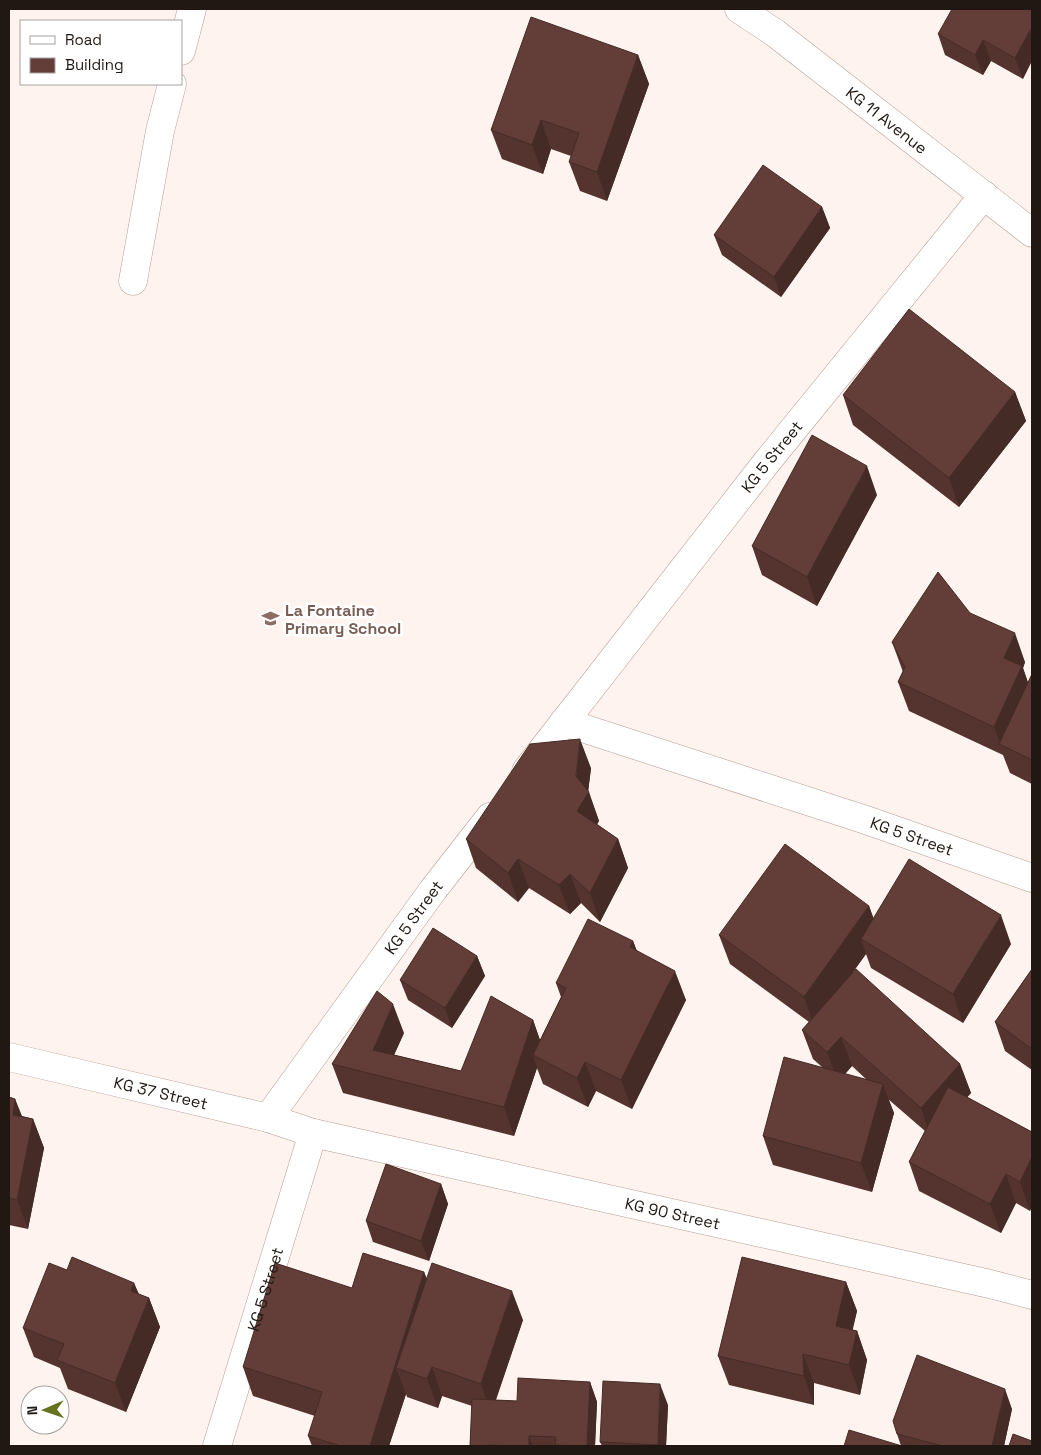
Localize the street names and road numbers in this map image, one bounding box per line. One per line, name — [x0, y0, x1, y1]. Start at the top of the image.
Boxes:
street label: KG 11 Avenue — [842, 82, 932, 158]
street label: KG 5 Street — [736, 416, 807, 497]
street label: KG 5 Street — [867, 812, 956, 860]
street label: KG 5 Street — [379, 876, 447, 958]
street label: KG 37 Street — [112, 1072, 210, 1114]
street label: KG 90 Street — [623, 1192, 722, 1234]
street label: KG 5 Street — [242, 1245, 288, 1334]

